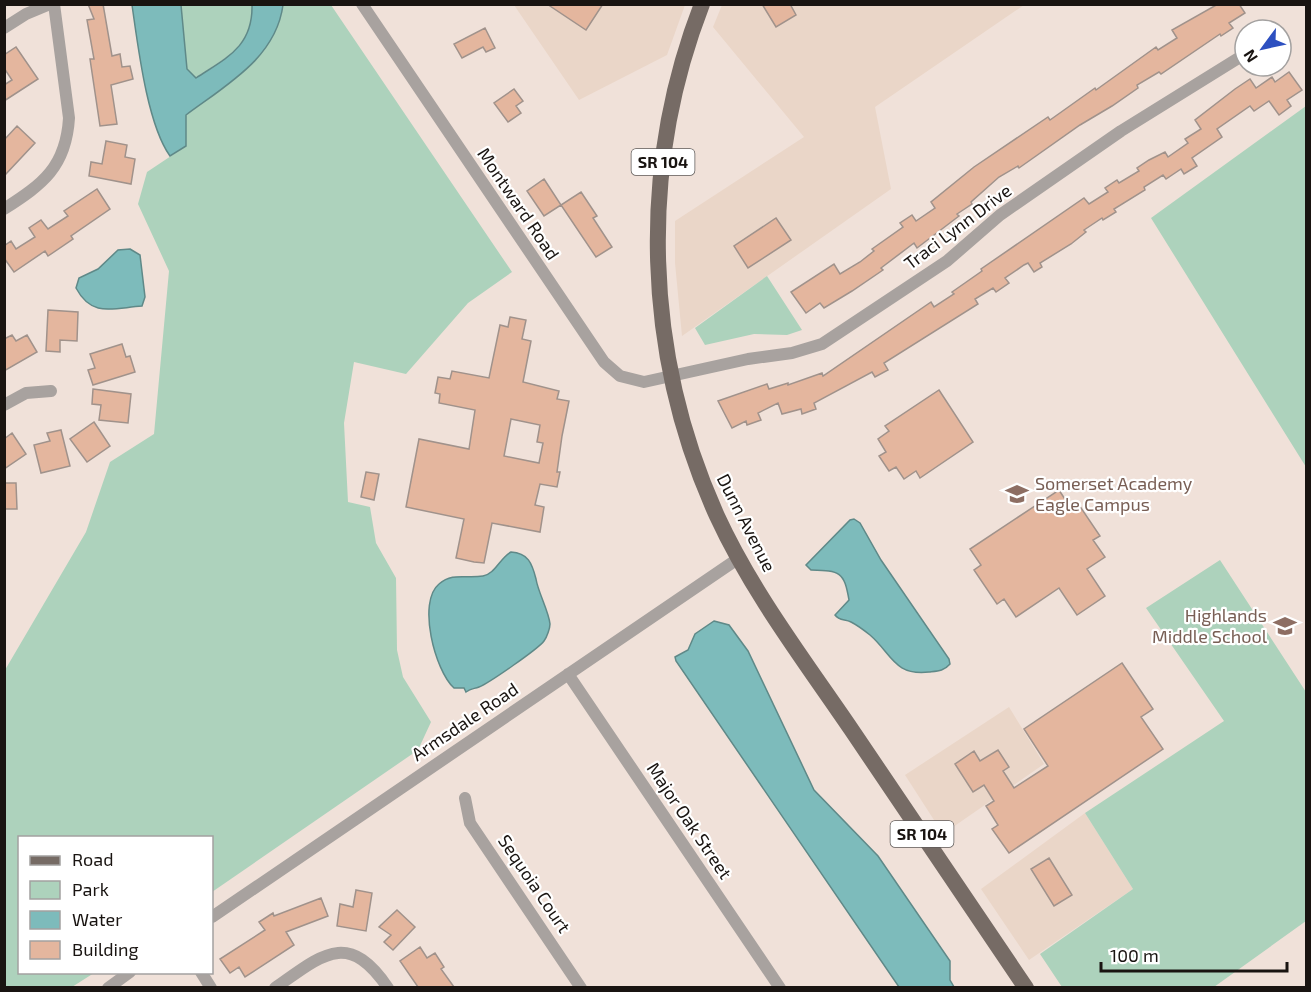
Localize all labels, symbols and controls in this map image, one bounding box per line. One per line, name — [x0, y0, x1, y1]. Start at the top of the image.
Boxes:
north arrow — [1233, 18, 1293, 78]
text: N — [1239, 46, 1261, 66]
street label: Montward Road — [473, 143, 565, 264]
road number: SR 104 — [632, 149, 694, 175]
street label: Traci Lynn Drive — [900, 179, 1015, 274]
street label: Dunn Avenue — [713, 470, 781, 575]
place label: Somerset Academy Eagle Campus — [1035, 472, 1193, 515]
school or university icon: Somerset Academy Eagle Campus — [1004, 481, 1030, 507]
place label: Highlands Middle School — [1152, 604, 1268, 647]
school or university icon: Highlands Middle School — [1272, 613, 1298, 639]
street label: Armsdale Road — [407, 677, 522, 765]
street label: Major Oak Street — [643, 758, 737, 883]
road number: SR 104 — [890, 821, 954, 847]
street label: Sequoia Court — [494, 830, 576, 937]
legend — [18, 836, 213, 974]
text: Road — [72, 848, 113, 870]
text: Park — [72, 878, 109, 900]
text: Water — [72, 908, 122, 930]
scale bar — [1101, 935, 1287, 973]
text: Building — [72, 938, 139, 960]
text: 100 m — [1110, 944, 1159, 966]

